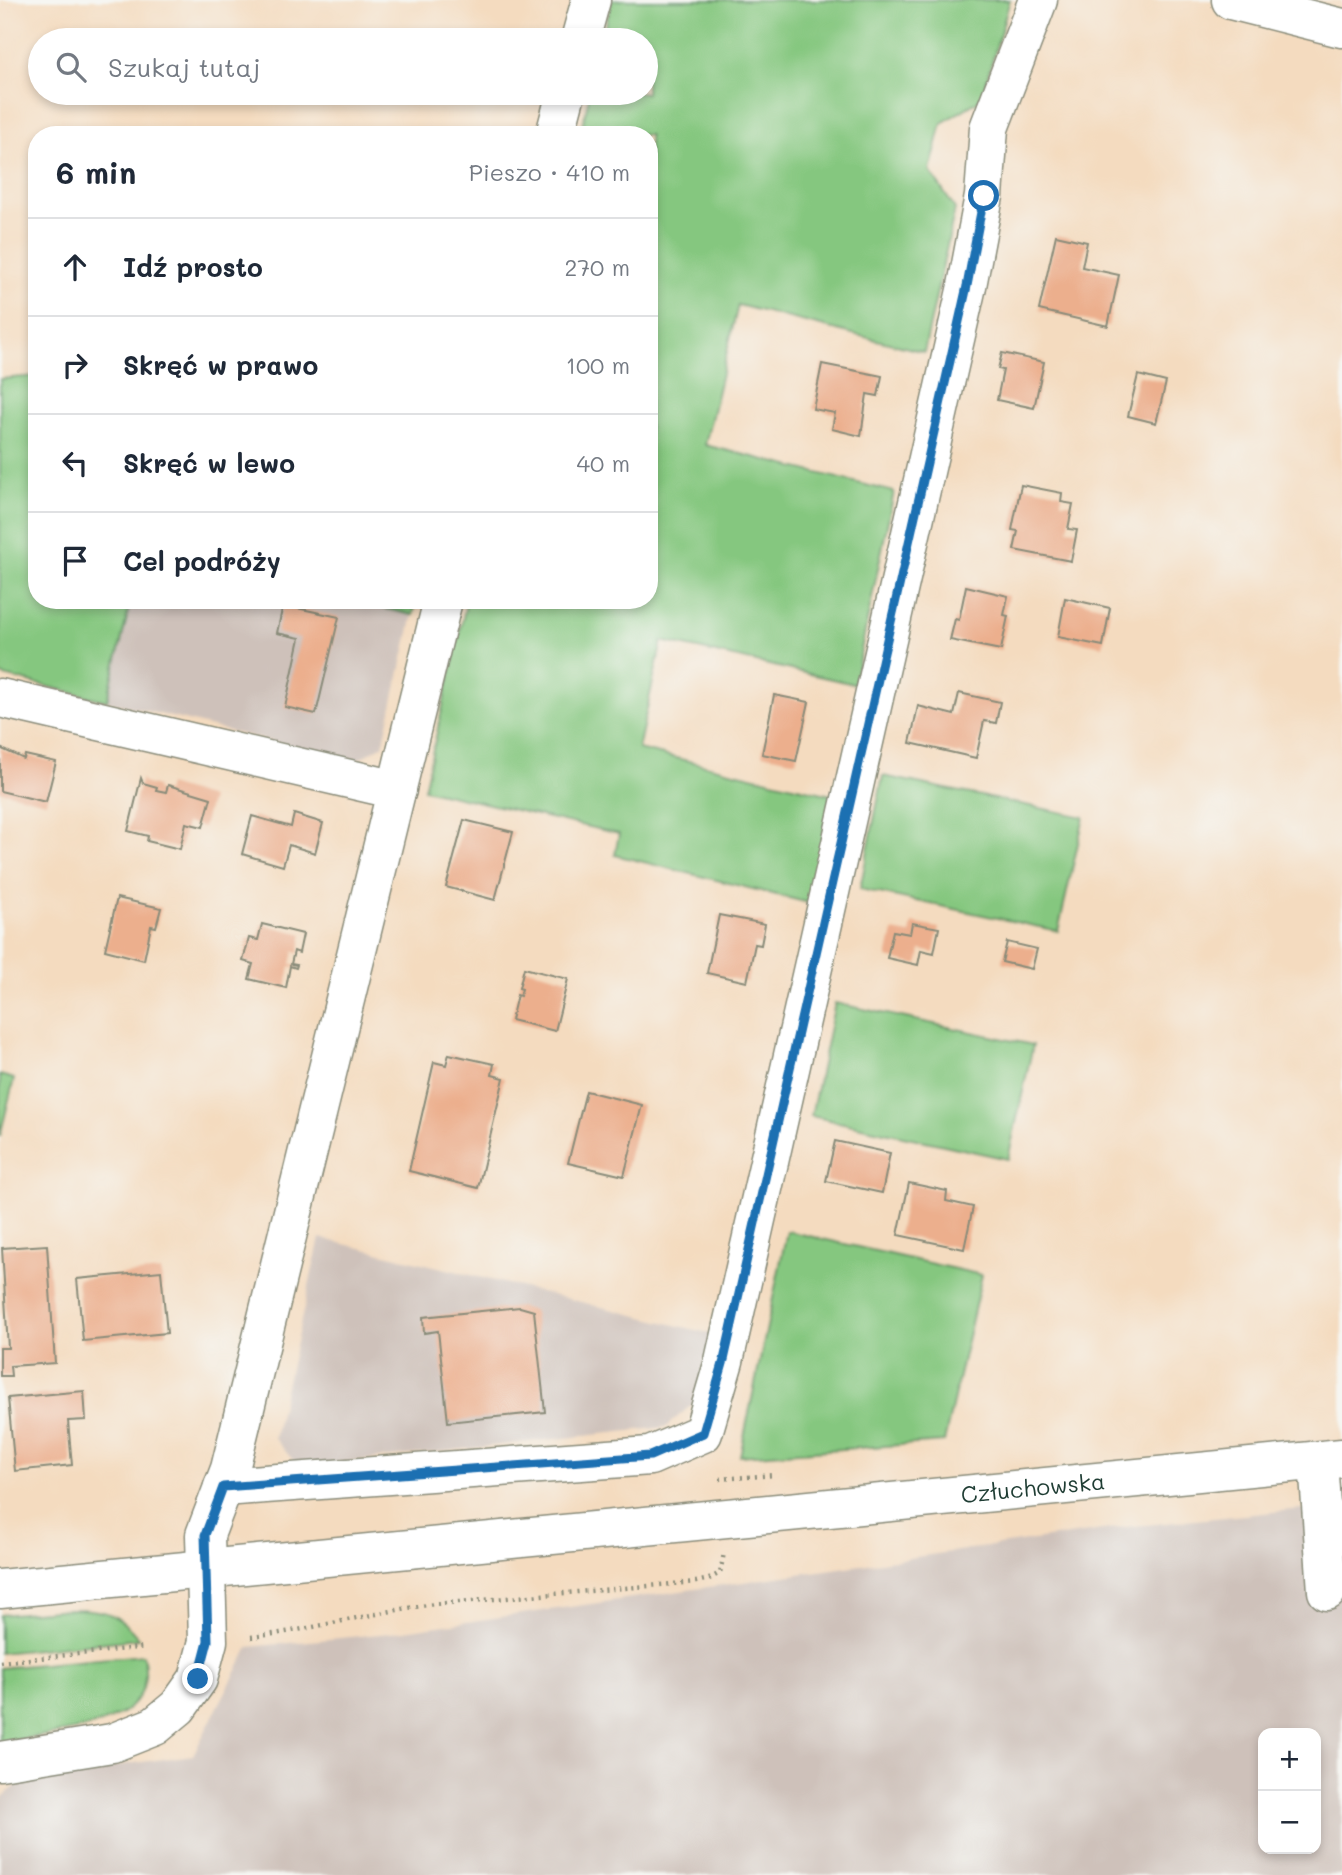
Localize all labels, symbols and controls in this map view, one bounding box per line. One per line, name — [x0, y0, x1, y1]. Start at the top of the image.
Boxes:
search box — [28, 28, 658, 105]
icon: search — [52, 48, 90, 86]
text: Szukaj tutaj — [108, 50, 260, 84]
text: 6 min — [56, 152, 136, 192]
text: Pieszo · 410 m — [469, 157, 630, 187]
route start — [968, 180, 999, 211]
icon: ahead — [56, 248, 94, 286]
text: Idź prosto — [123, 250, 263, 284]
text: 270 m — [565, 252, 630, 282]
icon: right — [56, 346, 94, 384]
text: Skręć w prawo — [123, 348, 318, 382]
text: 100 m — [566, 350, 630, 380]
icon: left — [56, 444, 94, 482]
text: Skręć w lewo — [123, 446, 295, 480]
text: 40 m — [577, 448, 630, 478]
icon: arrive — [56, 542, 94, 580]
text: Cel podróży — [123, 544, 281, 578]
street label: Człuchowska — [960, 1465, 1106, 1509]
route end — [182, 1663, 213, 1694]
map controls — [1258, 1728, 1321, 1854]
button: + — [1258, 1728, 1321, 1791]
button: − — [1258, 1791, 1321, 1854]

